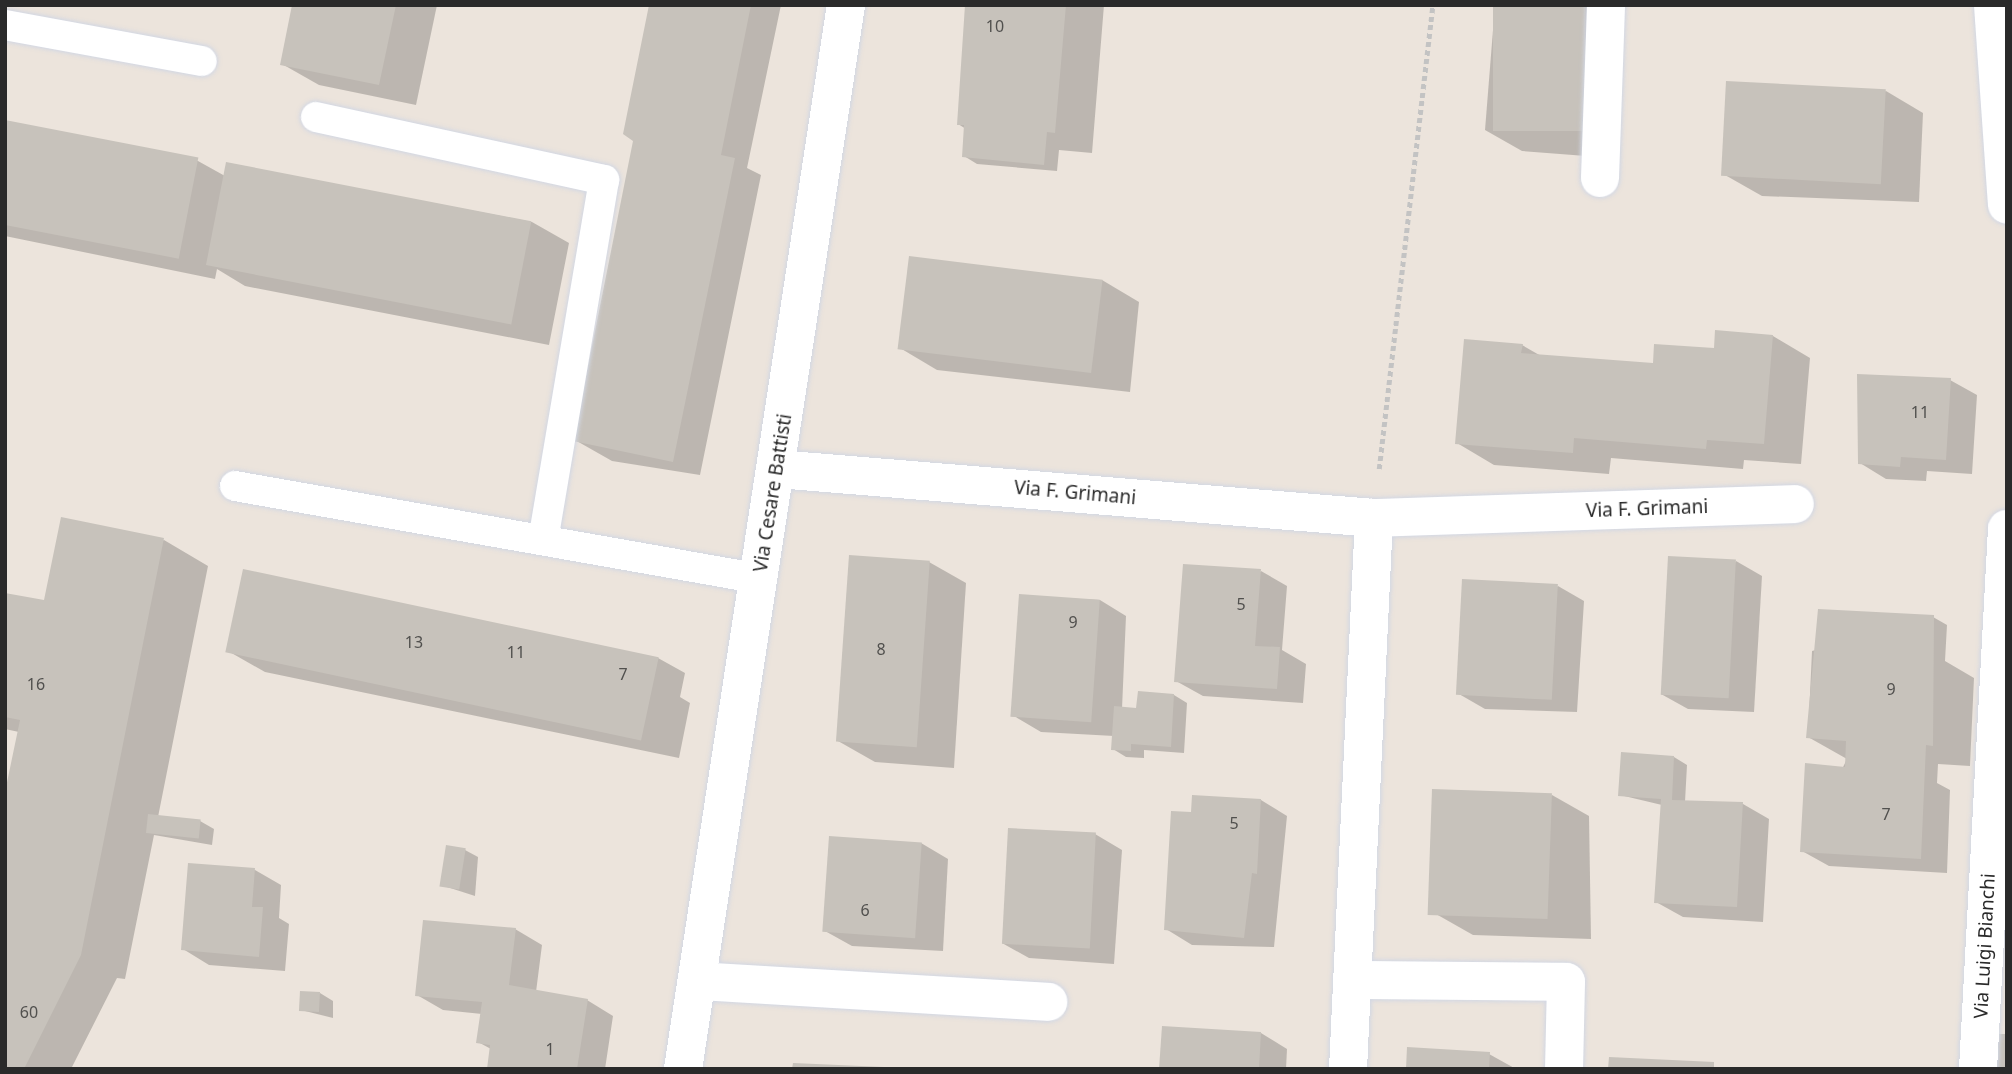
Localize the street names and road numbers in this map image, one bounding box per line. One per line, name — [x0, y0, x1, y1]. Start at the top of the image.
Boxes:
street label: Via Cesare Battisti — [749, 412, 797, 574]
street label: Via F. Grimani — [1013, 476, 1137, 510]
street label: Via F. Grimani — [1585, 495, 1709, 523]
street label: Via Luigi Bianchi — [1970, 873, 2000, 1019]

